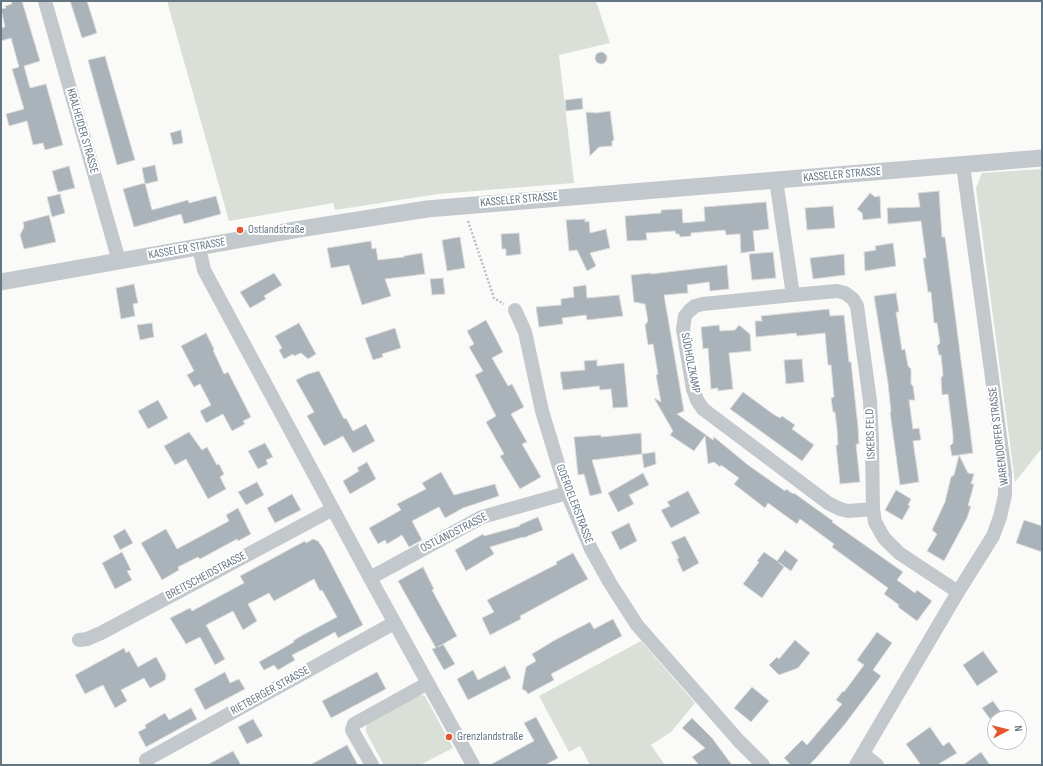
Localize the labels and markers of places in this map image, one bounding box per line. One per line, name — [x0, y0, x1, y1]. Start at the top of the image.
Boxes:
place label: Ostlandstraße — [248, 223, 305, 237]
marker: Ostlandstraße — [235, 225, 245, 235]
place label: Grenzlandstraße — [457, 730, 523, 744]
marker: Grenzlandstraße — [444, 732, 454, 742]

